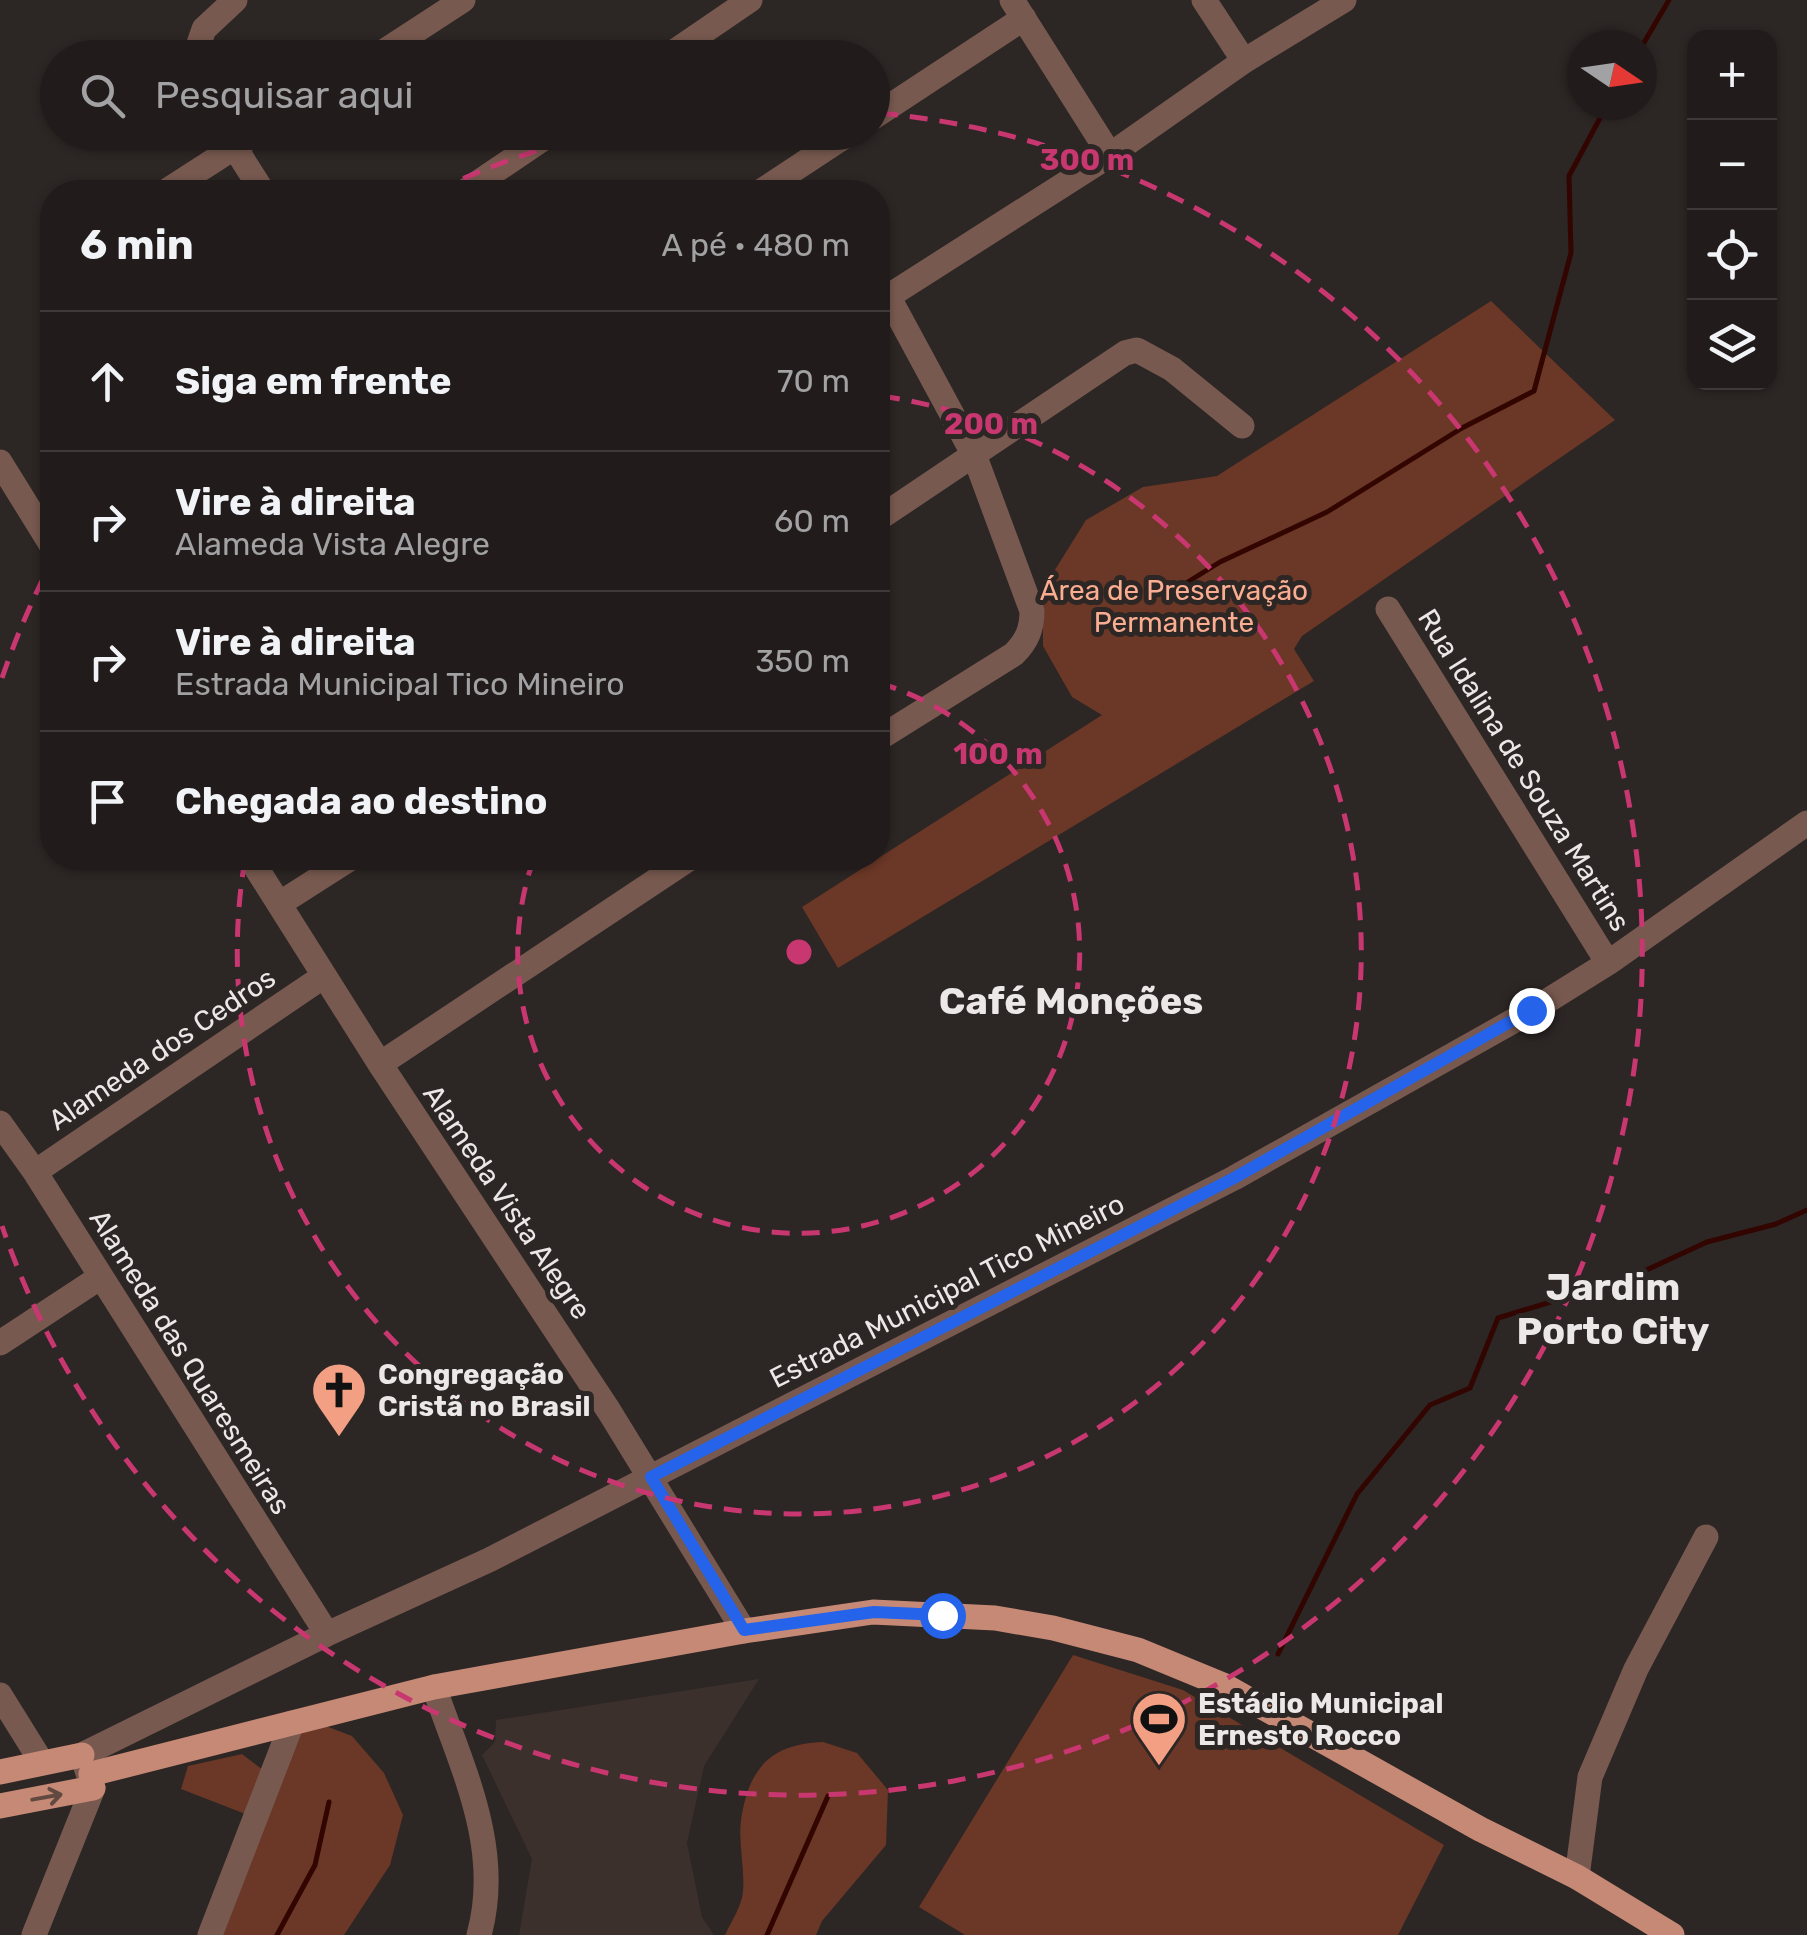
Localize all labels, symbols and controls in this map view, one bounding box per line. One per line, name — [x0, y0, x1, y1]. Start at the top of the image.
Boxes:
north arrow — [1567, 30, 1657, 120]
map controls — [1687, 30, 1777, 390]
button: + — [1687, 30, 1777, 120]
search box — [40, 40, 890, 150]
icon: search — [75, 68, 130, 123]
text: Pesquisar aqui — [155, 72, 413, 118]
button: − — [1687, 120, 1777, 210]
text: 300 m — [1040, 142, 1134, 178]
button: locate — [1687, 210, 1777, 300]
text: 6 min — [80, 220, 194, 270]
text: A pé · 480 m — [662, 226, 850, 264]
button: layers — [1687, 300, 1777, 390]
icon: ahead — [80, 354, 135, 409]
text: Siga em frente — [175, 358, 452, 404]
text: 70 m — [777, 362, 850, 400]
text: 200 m — [944, 406, 1038, 442]
text: Vire à direita — [175, 479, 416, 525]
icon: right — [80, 494, 135, 549]
text: 60 m — [774, 502, 850, 540]
text: Alameda Vista Alegre — [175, 525, 490, 563]
park label: Área de Preservação Permanente — [1040, 574, 1308, 639]
street label: Rua Idalina de Souza Martins — [1411, 603, 1637, 937]
text: Vire à direita — [175, 619, 416, 665]
icon: right — [80, 634, 135, 689]
text: 350 m — [755, 642, 850, 680]
text: Estrada Municipal Tico Mineiro — [175, 665, 625, 703]
text: 100 m — [953, 736, 1043, 772]
icon: arrive — [80, 774, 135, 829]
text: Chegada ao destino — [175, 778, 547, 824]
centre of rings — [781, 934, 817, 970]
street label: Alameda dos Cedros — [42, 961, 282, 1137]
district label: Café Monções — [939, 978, 1203, 1024]
route end — [1509, 988, 1555, 1034]
street label: Alameda Vista Alegre — [416, 1079, 598, 1325]
street label: Estrada Municipal Tico Mineiro — [764, 1187, 1130, 1395]
street label: Alameda das Quaresmeiras — [82, 1204, 298, 1520]
district label: Jardim Porto City — [1517, 1264, 1710, 1354]
place label: Congregação Cristã no Brasil — [378, 1358, 591, 1423]
church icon: Congregação Cristã no Brasil — [309, 1360, 369, 1439]
route start — [920, 1593, 966, 1639]
place label: Estádio Municipal Ernesto Rocco — [1198, 1687, 1444, 1752]
sports icon: Estádio Municipal Ernesto Rocco — [1129, 1689, 1189, 1768]
one-way arrow — [30, 1787, 62, 1806]

